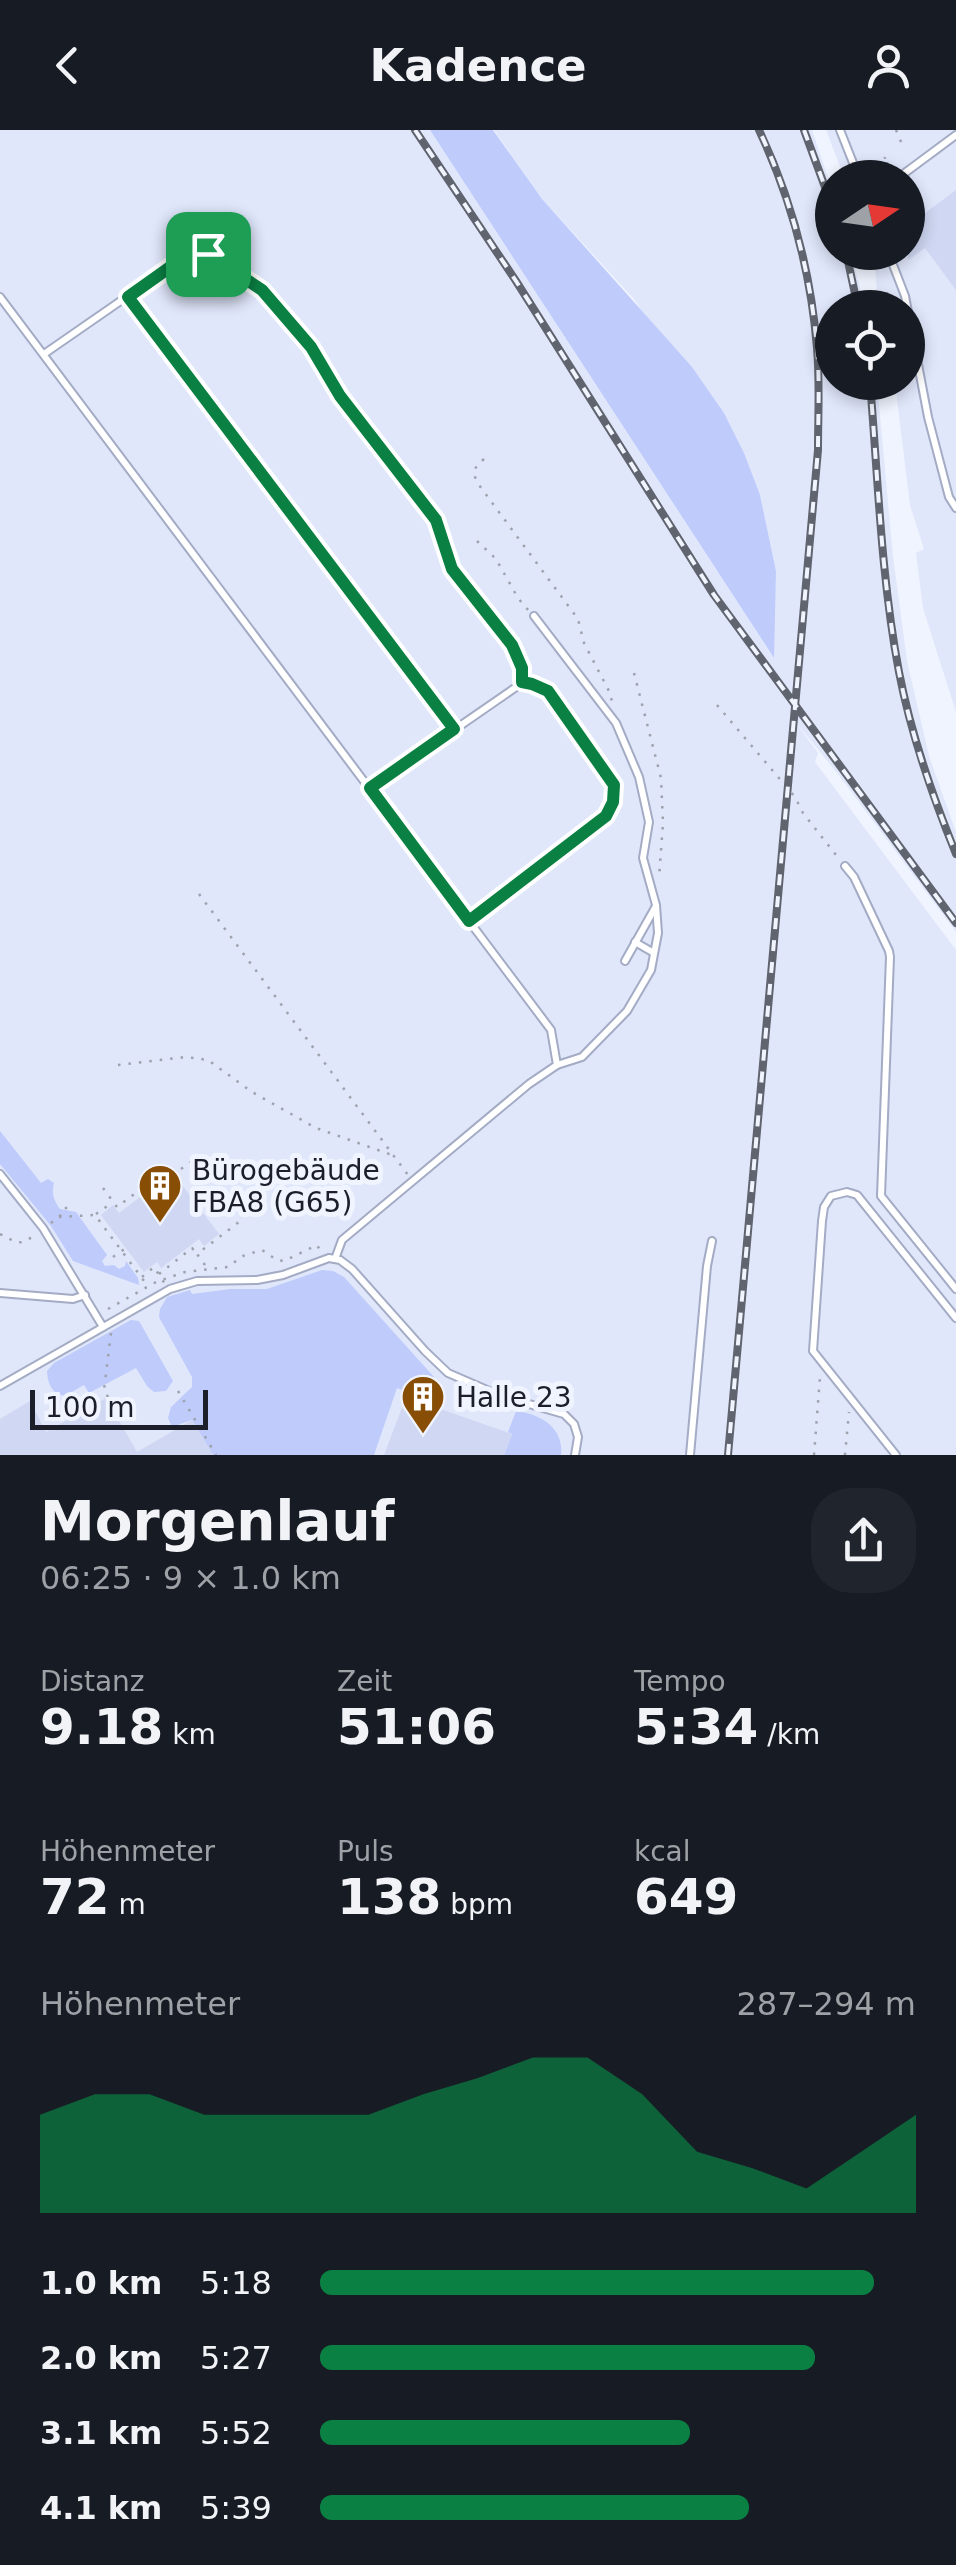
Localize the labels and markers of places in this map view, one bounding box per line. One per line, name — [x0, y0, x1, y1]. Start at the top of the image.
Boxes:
pin — [166, 212, 251, 297]
place label: Bürogebäude FBA8 (G65) — [192, 1154, 380, 1219]
building icon: Bürogebäude FBA8 (G65) — [137, 1163, 183, 1224]
building icon: Halle 23 — [400, 1374, 446, 1435]
place label: Halle 23 — [456, 1381, 572, 1414]

